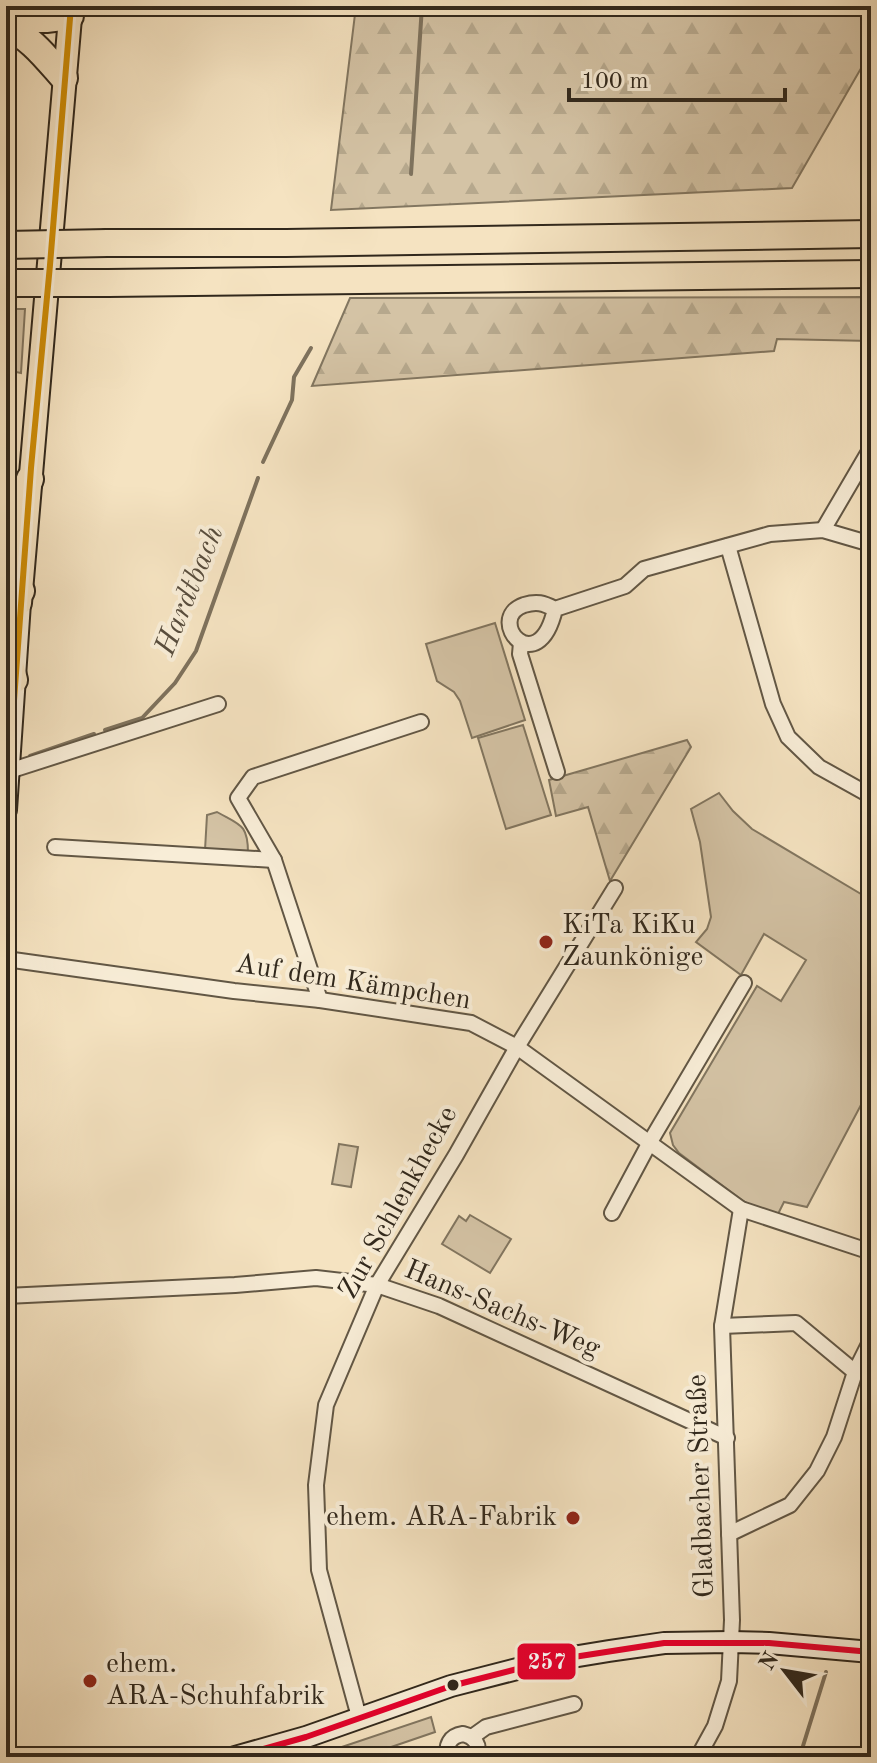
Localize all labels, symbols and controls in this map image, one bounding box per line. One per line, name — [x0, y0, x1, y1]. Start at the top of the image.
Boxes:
scale bar — [569, 52, 785, 102]
text: 100 m — [581, 70, 649, 94]
water label: Hardtbach — [150, 522, 230, 661]
place label: KiTa KiKu Zaunkönige — [562, 912, 703, 972]
marker: KiTa KiKu Zaunkönige — [537, 933, 555, 951]
street label: Auf dem Kämpchen — [233, 951, 473, 1015]
street label: Zur Schlenkhecke — [335, 1102, 463, 1304]
street label: Hans-Sachs-Weg — [400, 1256, 604, 1364]
street label: Gladbacher Straße — [684, 1374, 720, 1598]
place label: ehem. ARA-Fabrik — [326, 1504, 557, 1532]
marker: ehem. ARA-Fabrik — [564, 1509, 582, 1527]
north arrow — [745, 1631, 825, 1711]
line badge: 257 — [516, 1642, 577, 1681]
text: N — [756, 1649, 783, 1675]
place label: ehem. ARA-Schuhfabrik — [106, 1651, 325, 1711]
text: 257 — [528, 1652, 566, 1674]
marker: ehem. ARA-Schuhfabrik — [81, 1672, 99, 1690]
unlabelled marker — [445, 1677, 461, 1693]

